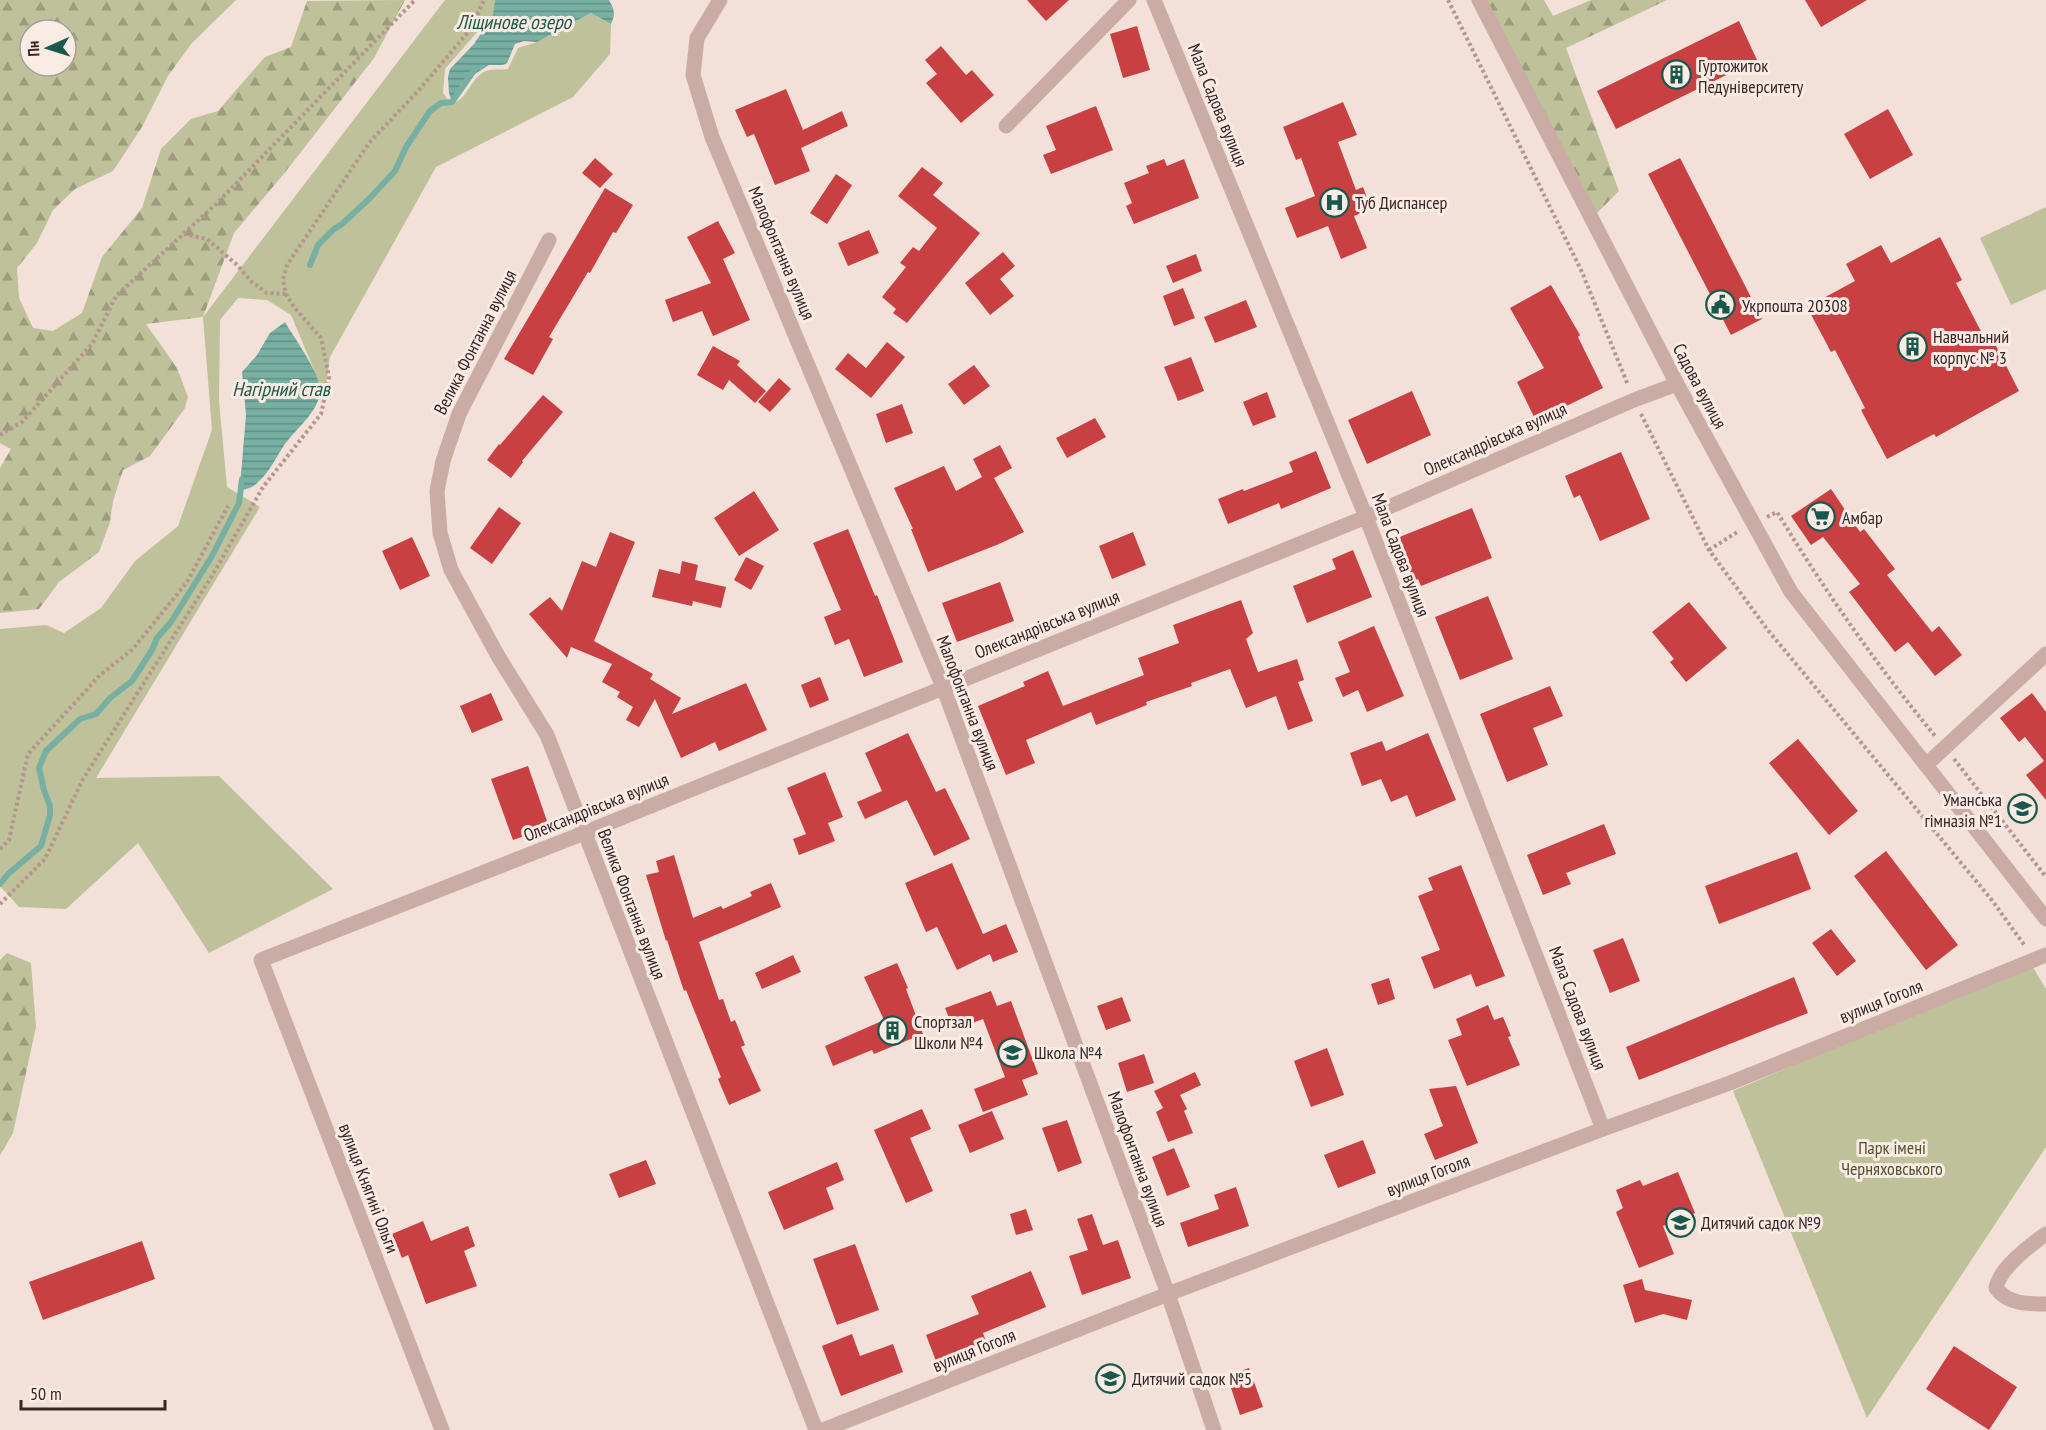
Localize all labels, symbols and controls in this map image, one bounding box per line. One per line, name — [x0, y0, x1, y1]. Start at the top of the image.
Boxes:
water label: Ліщинове озеро — [456, 9, 573, 35]
north arrow — [18, 18, 78, 78]
street label: Мала Садова вулиця — [1183, 40, 1253, 170]
text: Пн — [23, 41, 43, 57]
place label: Гуртожиток Педуніверситету — [1698, 54, 1804, 98]
building icon: Гуртожиток Педуніверситету — [1661, 59, 1693, 91]
street label: Малофонтанна вулиця — [744, 183, 820, 323]
hospital icon: Туб Диспансер — [1318, 186, 1350, 218]
place label: Туб Диспансер — [1355, 191, 1448, 214]
street label: Велика Фонтанна вулиця — [429, 266, 521, 418]
public building icon: Укрпошта 20308 — [1705, 289, 1737, 321]
place label: Укрпошта 20308 — [1742, 294, 1848, 317]
place label: Навчальний корпус № 3 — [1933, 325, 2009, 369]
building icon: Навчальний корпус № 3 — [1896, 330, 1928, 362]
street label: Садова вулиця — [1668, 339, 1732, 433]
water label: Нагірний став — [232, 376, 332, 402]
street label: Олександрівська вулиця — [1420, 397, 1570, 481]
street label: Мала Садова вулиця — [1367, 490, 1435, 620]
supermarket icon: Амбар — [1805, 501, 1837, 533]
place label: Амбар — [1842, 506, 1883, 529]
street label: Олександрівська вулиця — [971, 584, 1123, 664]
street label: Малофонтанна вулиця — [932, 632, 1004, 774]
street label: Олександрівська вулиця — [520, 767, 672, 847]
place label: Уманська гімназія №1 — [1924, 788, 2002, 832]
school or university icon: Уманська гімназія №1 — [2007, 793, 2039, 825]
street label: Велика Фонтанна вулиця — [593, 825, 671, 983]
street label: Мала Садова вулиця — [1544, 943, 1612, 1073]
street label: вулиця Гоголя — [1836, 974, 1926, 1028]
place label: Спортзал Школи №4 — [914, 1010, 983, 1054]
building icon: Спортзал Школи №4 — [877, 1015, 909, 1047]
school or university icon: Школа №4 — [997, 1036, 1029, 1068]
place label: Школа №4 — [1034, 1041, 1102, 1064]
street label: Малофонтанна вулиця — [1103, 1088, 1173, 1230]
street label: вулиця Княгині Ольги — [334, 1120, 404, 1256]
park label: Парк імені Черняховського — [1841, 1136, 1943, 1180]
street label: вулиця Гоголя — [1383, 1149, 1473, 1201]
school or university icon: Дитячий садок №9 — [1664, 1206, 1696, 1238]
place label: Дитячий садок №9 — [1701, 1211, 1821, 1234]
street label: вулиця Гоголя — [929, 1323, 1019, 1377]
school or university icon: Дитячий садок №5 — [1095, 1362, 1127, 1394]
place label: Дитячий садок №5 — [1132, 1367, 1252, 1390]
scale bar — [21, 1373, 165, 1411]
text: 50 m — [30, 1382, 62, 1405]

